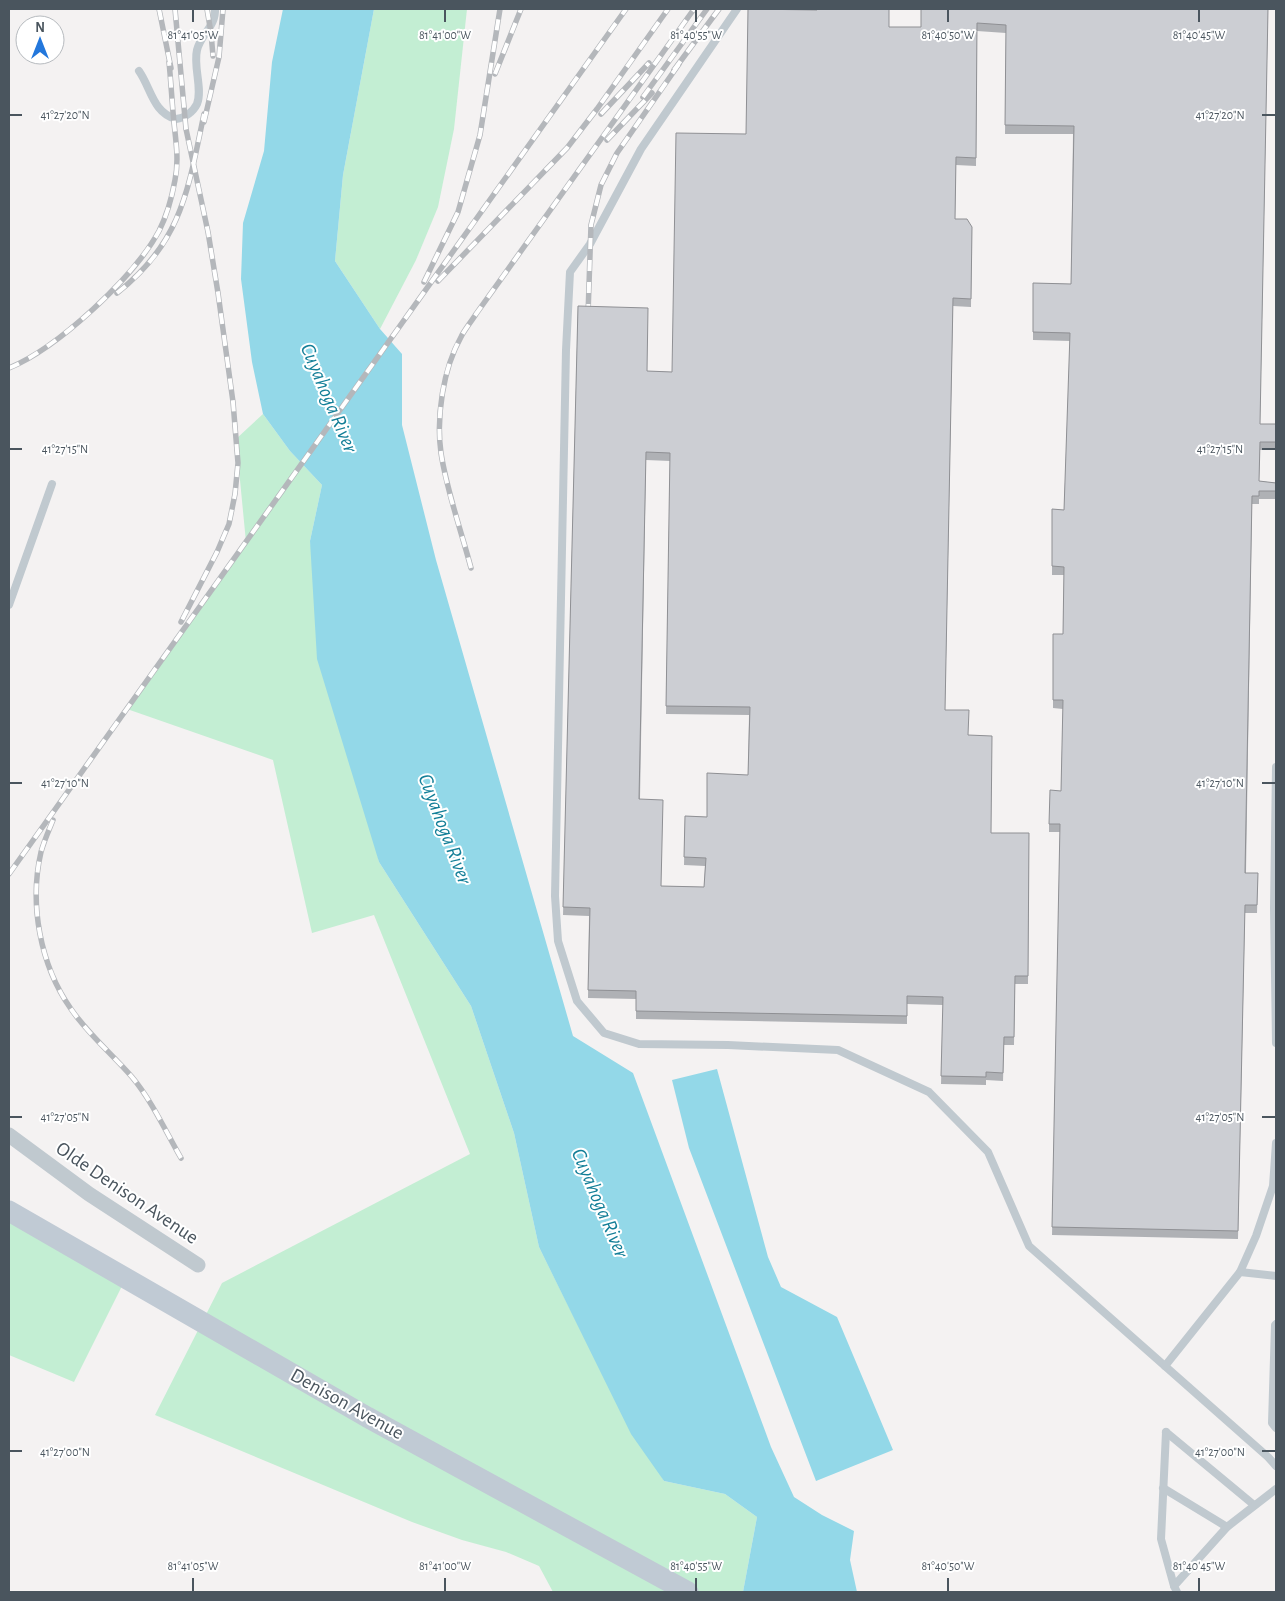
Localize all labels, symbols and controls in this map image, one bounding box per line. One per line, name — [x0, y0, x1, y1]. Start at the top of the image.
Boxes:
north arrow — [15, 15, 65, 65]
text: N — [35, 21, 45, 35]
text: 81°41'05"W — [168, 29, 219, 41]
text: 81°41'00"W — [419, 29, 471, 41]
text: 81°40'55"W — [670, 29, 722, 41]
text: 81°40'50"W — [921, 29, 975, 41]
text: 81°40'45"W — [1173, 29, 1226, 41]
text: 41°27'20"N — [40, 109, 90, 121]
text: 41°27'20"N — [1195, 109, 1245, 121]
water label: Cuyahoga River — [297, 340, 362, 457]
text: 41°27'15"N — [42, 443, 88, 455]
text: 41°27'15"N — [1197, 443, 1243, 455]
water label: Cuyahoga River — [414, 771, 476, 888]
text: 41°27'10"N — [41, 777, 89, 789]
text: 41°27'10"N — [1196, 777, 1244, 789]
text: 41°27'05"N — [41, 1111, 89, 1123]
text: 41°27'05"N — [1196, 1111, 1244, 1123]
street label: Olde Denison Avenue — [52, 1138, 202, 1248]
water label: Cuyahoga River — [568, 1145, 633, 1262]
street label: Denison Avenue — [287, 1365, 407, 1443]
text: 41°27'00"N — [40, 1446, 90, 1458]
text: 41°27'00"N — [1195, 1446, 1245, 1458]
text: 81°41'05"W — [168, 1560, 219, 1572]
text: 81°41'00"W — [419, 1560, 471, 1572]
text: 81°40'55"W — [670, 1560, 722, 1572]
text: 81°40'50"W — [921, 1560, 975, 1572]
text: 81°40'45"W — [1173, 1560, 1226, 1572]

